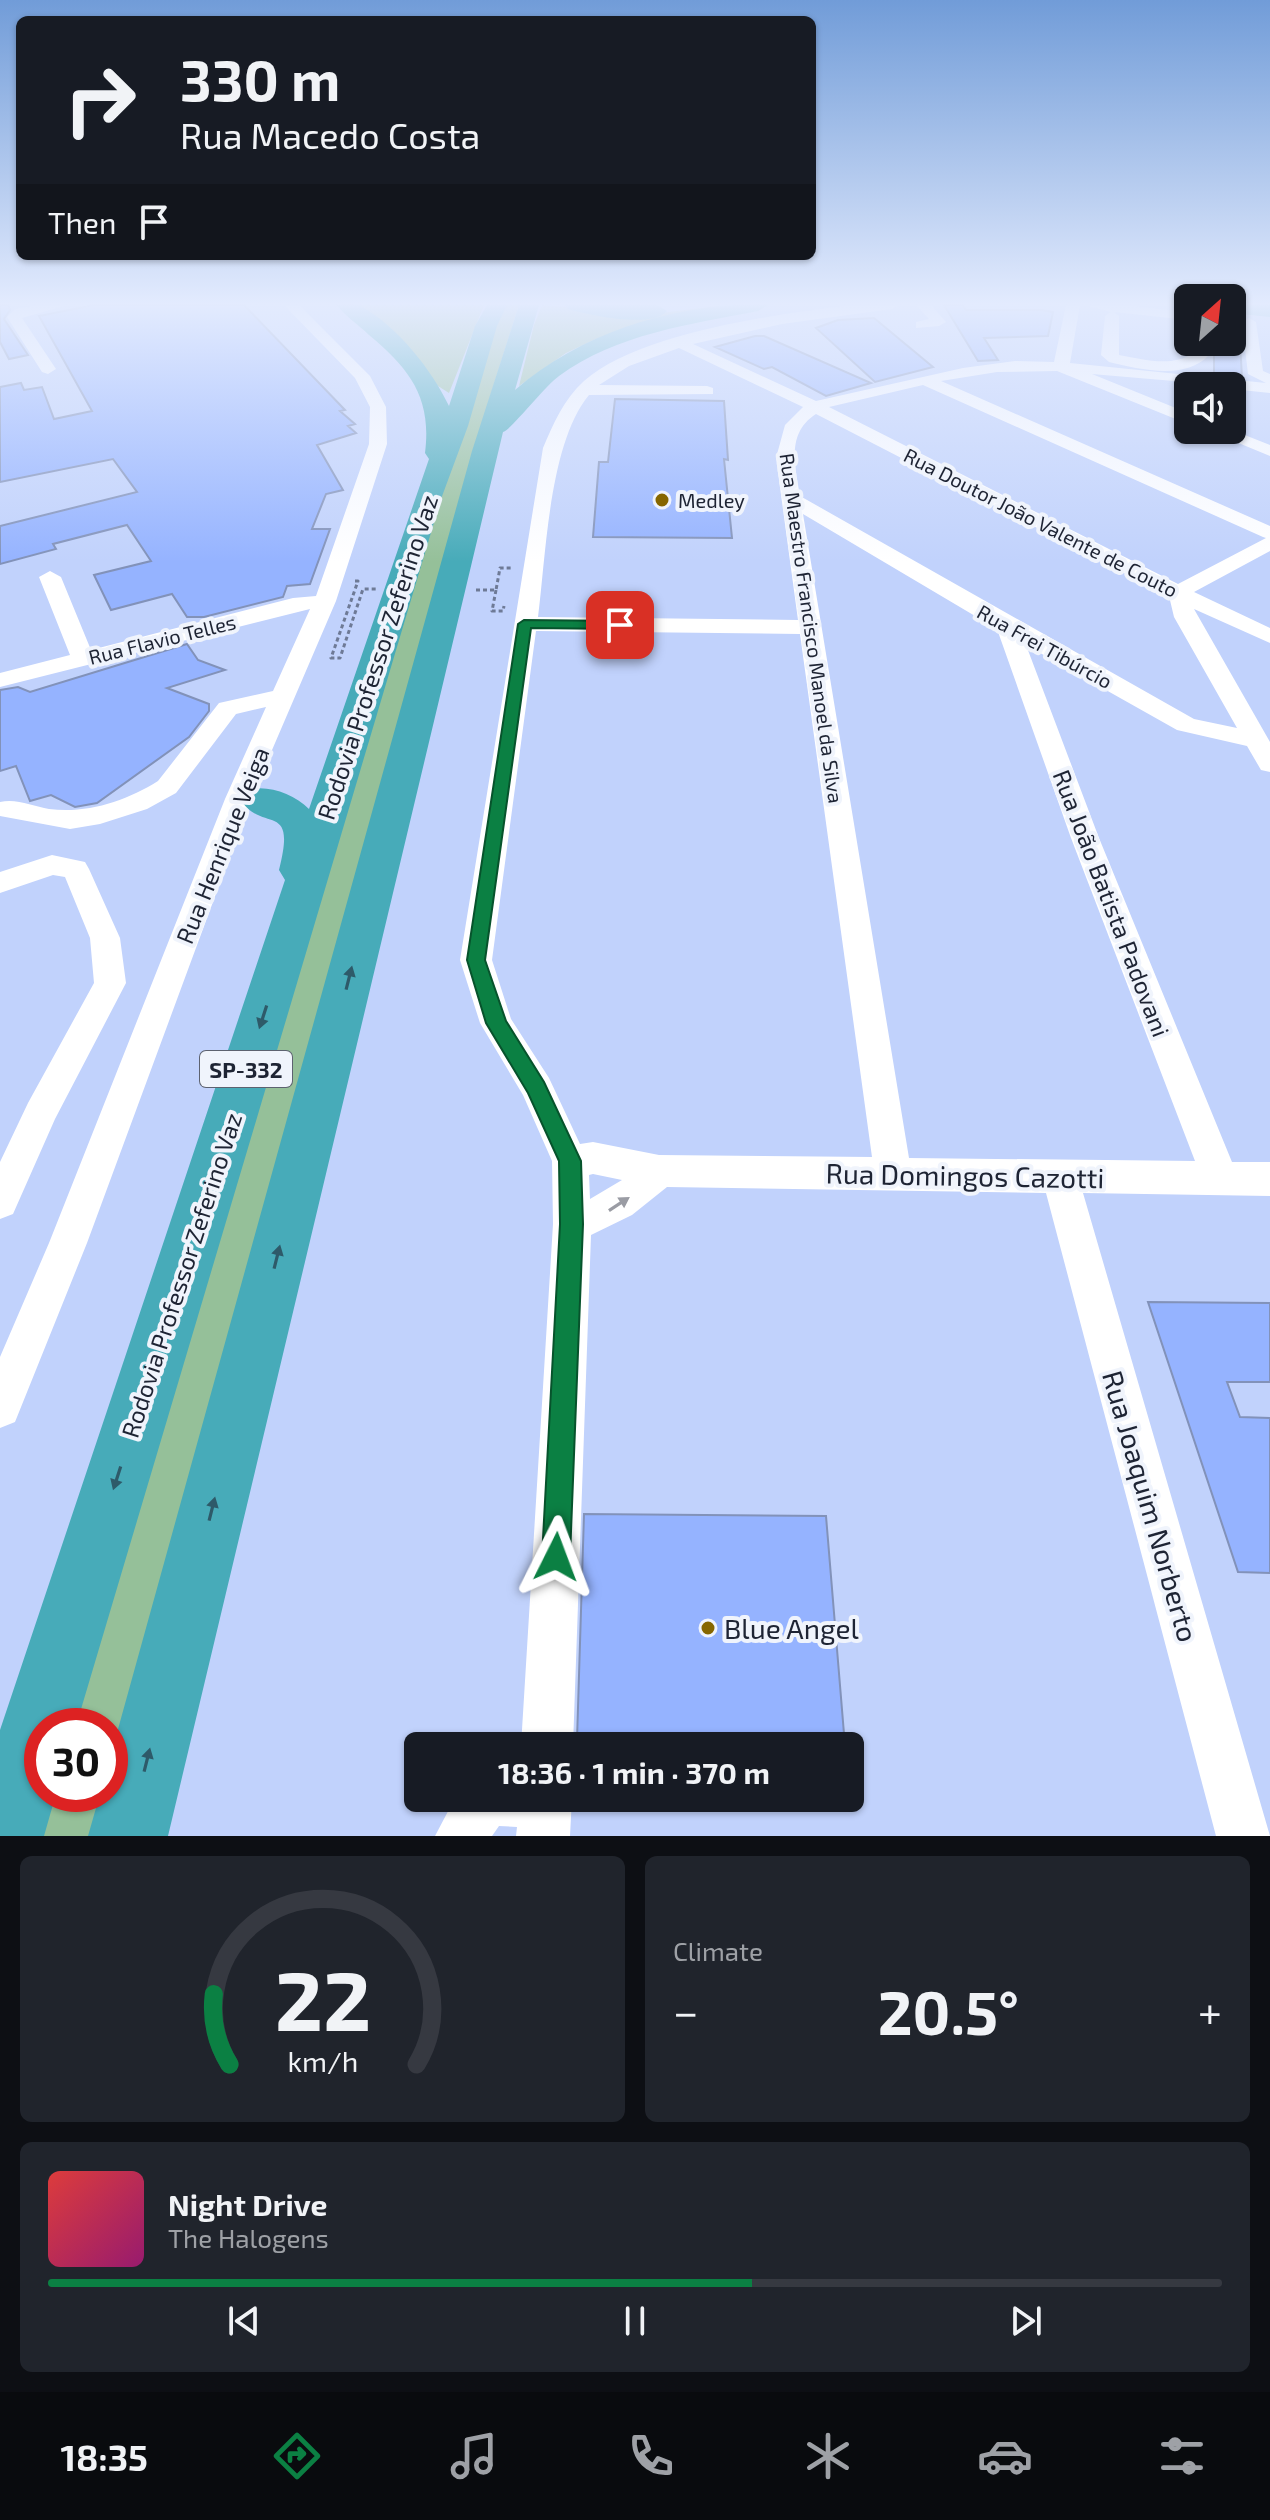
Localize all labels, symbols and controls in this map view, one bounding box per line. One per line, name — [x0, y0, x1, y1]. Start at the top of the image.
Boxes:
text: 330 m — [180, 45, 340, 112]
icon: right — [48, 48, 152, 152]
text: Rua Macedo Costa — [180, 113, 480, 156]
icon: arrive — [132, 200, 176, 244]
text: Then — [48, 204, 116, 240]
north arrow — [1174, 284, 1246, 356]
map controls — [1174, 284, 1246, 444]
button: sound — [1174, 372, 1246, 444]
street label: Rua Doutor João Valente de Couto — [900, 442, 1182, 602]
street label: Rua Maestro Francisco Manoel da Silva — [776, 451, 848, 805]
place label: Medley — [678, 488, 745, 512]
street label: Rodovia Professor Zeferino Vaz — [311, 491, 443, 823]
marker: Medley — [653, 491, 671, 509]
pin — [586, 591, 654, 659]
street label: Rua Frei Tibúrcio — [973, 599, 1117, 693]
icon: arrive — [598, 603, 642, 647]
street label: Rua Flavio Telles — [86, 609, 238, 669]
street label: Rua Henrique Veiga — [169, 742, 275, 948]
street label: Rua João Batista Padovani — [1048, 765, 1176, 1041]
one-way arrow — [344, 966, 356, 991]
one-way arrow — [256, 1005, 269, 1029]
road number: SP-332 — [200, 1051, 292, 1087]
street label: Rodovia Professor Zeferino Vaz — [115, 1109, 247, 1441]
street label: Rua Domingos Cazotti — [825, 1156, 1105, 1194]
one-way arrow — [609, 1197, 630, 1212]
one-way arrow — [272, 1244, 284, 1269]
street label: Rua Joaquim Norberto — [1096, 1367, 1206, 1645]
one-way arrow — [110, 1467, 123, 1491]
one-way arrow — [207, 1496, 219, 1521]
position arrow — [514, 1515, 598, 1599]
place label: Blue Angel — [724, 1611, 859, 1645]
marker: Blue Angel — [699, 1619, 717, 1637]
speed limit sign: 30 — [24, 1708, 128, 1812]
one-way arrow — [142, 1748, 154, 1773]
text: 18:36 · 1 min · 370 m — [498, 1754, 770, 1790]
text: Climate — [673, 1935, 763, 1966]
text: 22 — [274, 1948, 371, 2048]
text: 20.5° — [878, 1975, 1019, 2047]
text: − — [673, 1984, 699, 2037]
text: + — [1198, 1984, 1222, 2037]
text: km/h — [287, 2043, 358, 2078]
text: Night Drive — [168, 2186, 327, 2222]
text: The Halogens — [168, 2222, 329, 2253]
icon: previous — [222, 2299, 266, 2343]
icon: pause — [613, 2299, 657, 2343]
icon: next — [1004, 2299, 1048, 2343]
icon: directions — [269, 2428, 325, 2484]
icon: music — [446, 2428, 502, 2484]
icon: phone — [623, 2428, 679, 2484]
icon: climate — [800, 2428, 856, 2484]
icon: car — [977, 2428, 1033, 2484]
icon: filters — [1154, 2428, 1210, 2484]
text: 18:35 — [60, 2435, 148, 2478]

